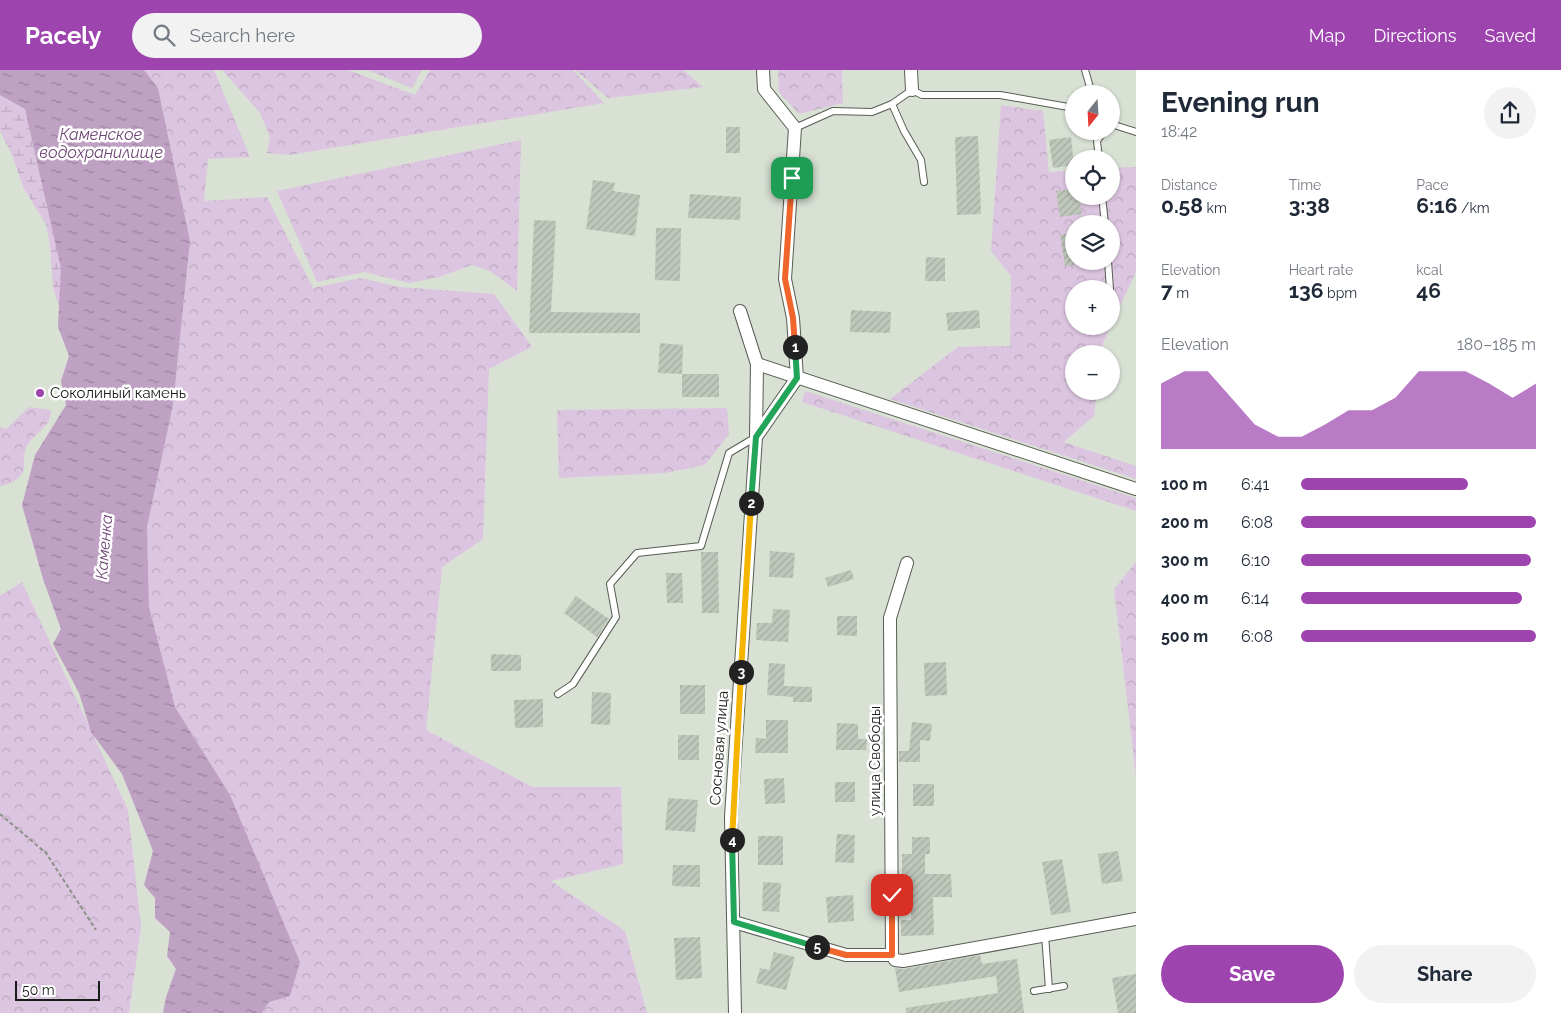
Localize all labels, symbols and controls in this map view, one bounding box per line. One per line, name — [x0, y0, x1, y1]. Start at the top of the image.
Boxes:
search box — [132, 13, 482, 58]
text: Pacely — [25, 21, 102, 50]
icon: search — [150, 21, 178, 49]
text: Search here — [190, 24, 295, 46]
text: Map — [1309, 25, 1345, 46]
text: Directions — [1373, 25, 1457, 46]
text: Saved — [1485, 25, 1536, 46]
north arrow — [1065, 85, 1120, 140]
map controls — [1065, 85, 1120, 400]
text: Evening run — [1161, 86, 1320, 119]
button: share — [1484, 87, 1536, 139]
text: 18:42 — [1161, 122, 1197, 141]
water label: Каменское водохранилище — [39, 125, 163, 162]
button: locate — [1065, 150, 1120, 205]
pin — [771, 157, 813, 199]
icon: arrive — [778, 164, 806, 192]
text: Distance — [1161, 177, 1217, 193]
text: Time — [1289, 177, 1321, 193]
text: Pace — [1416, 177, 1448, 193]
text: 0.58 — [1161, 193, 1203, 218]
text: 3:38 — [1289, 193, 1330, 218]
text: 6:16 — [1416, 193, 1457, 218]
text: km — [1203, 200, 1227, 216]
text: /km — [1457, 200, 1490, 216]
button: layers — [1065, 215, 1120, 270]
text: Elevation — [1161, 262, 1220, 278]
text: Heart rate — [1289, 262, 1353, 278]
text: kcal — [1416, 262, 1443, 278]
text: 7 — [1161, 278, 1173, 303]
text: 136 — [1289, 278, 1324, 303]
text: 46 — [1416, 278, 1441, 303]
button: + — [1065, 280, 1120, 335]
text: m — [1173, 285, 1189, 301]
text: bpm — [1324, 285, 1357, 301]
pin: 1 — [782, 334, 808, 360]
text: Elevation — [1161, 335, 1229, 354]
text: 180–185 m — [1457, 335, 1536, 354]
text: 1 — [792, 339, 799, 355]
button: − — [1065, 345, 1120, 400]
place label: Соколиный камень — [50, 384, 186, 402]
marker: Соколиный камень — [34, 387, 46, 399]
text: 100 m — [1161, 475, 1207, 494]
text: 6:41 — [1241, 475, 1269, 494]
pin: 2 — [738, 490, 764, 516]
text: 2 — [748, 495, 755, 511]
water label: Каменка — [92, 513, 116, 580]
text: 200 m — [1161, 513, 1208, 532]
text: 6:08 — [1241, 513, 1273, 532]
text: 300 m — [1161, 551, 1208, 570]
text: 6:10 — [1241, 551, 1270, 570]
text: 400 m — [1161, 589, 1209, 608]
text: 6:14 — [1241, 589, 1269, 608]
text: 500 m — [1161, 627, 1208, 646]
text: 6:08 — [1241, 627, 1273, 646]
pin: 3 — [728, 660, 754, 684]
text: 3 — [738, 664, 745, 680]
street label: Сосновая улица — [706, 690, 732, 806]
street label: улица Свободы — [866, 706, 884, 816]
pin: 4 — [720, 828, 744, 852]
text: 4 — [729, 832, 737, 848]
pin — [871, 874, 913, 916]
icon: check — [878, 881, 906, 909]
pin: 5 — [804, 934, 830, 960]
text: 5 — [814, 939, 821, 955]
button: Save — [1161, 945, 1344, 1003]
button: Share — [1354, 945, 1536, 1003]
scale bar — [15, 978, 100, 1001]
text: 50 m — [22, 982, 55, 998]

